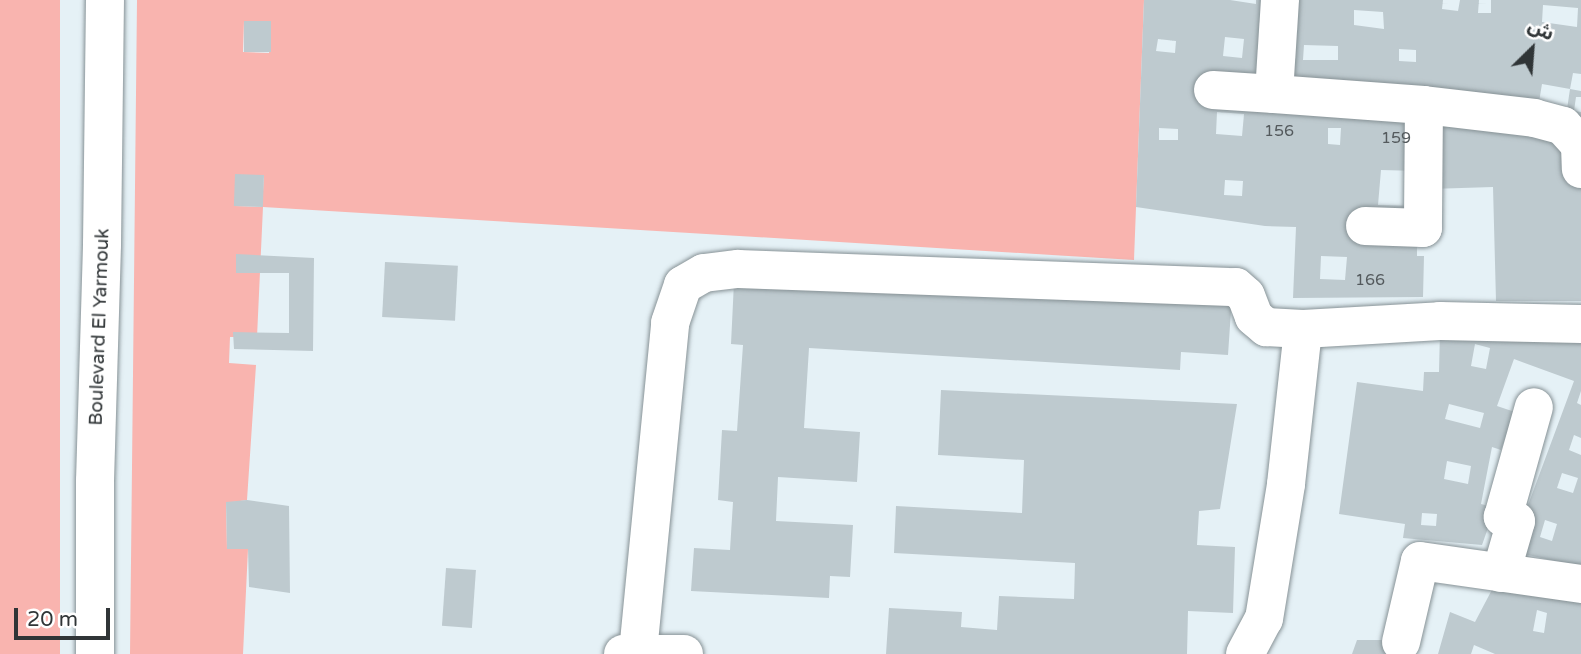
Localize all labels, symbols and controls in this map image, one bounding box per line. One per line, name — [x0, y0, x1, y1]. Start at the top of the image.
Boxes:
north arrow — [1497, 14, 1567, 84]
text: ش — [1524, 14, 1557, 45]
house number: 156 — [1264, 121, 1294, 141]
house number: 159 — [1381, 128, 1411, 148]
street label: Boulevard El Yarmouk — [85, 228, 115, 426]
house number: 166 — [1355, 270, 1385, 290]
scale bar — [18, 594, 114, 638]
text: 20 m — [27, 607, 78, 632]

